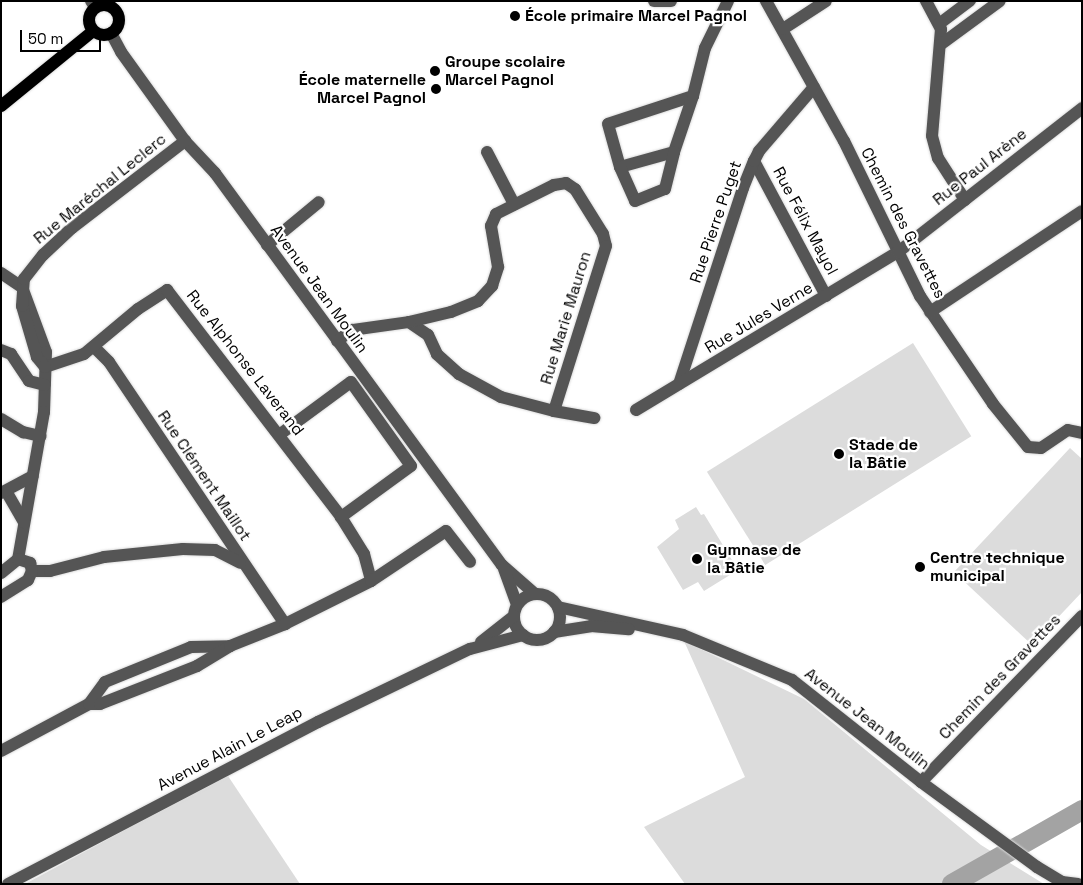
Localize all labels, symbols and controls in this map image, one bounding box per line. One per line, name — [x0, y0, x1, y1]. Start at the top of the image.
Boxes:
place label: École primaire Marcel Pagnol — [525, 6, 747, 26]
marker: École primaire Marcel Pagnol — [509, 10, 521, 22]
scale bar — [22, 20, 104, 52]
text: 50 m — [28, 29, 63, 48]
place label: Groupe scolaire Marcel Pagnol — [445, 52, 565, 90]
marker: Groupe scolaire Marcel Pagnol — [429, 65, 441, 77]
place label: École maternelle Marcel Pagnol — [299, 70, 426, 108]
marker: École maternelle Marcel Pagnol — [430, 83, 442, 95]
street label: Rue Paul Arène — [929, 124, 1031, 210]
street label: Rue Maréchal Leclerc — [30, 130, 170, 248]
street label: Chemin des Gravettes — [857, 144, 949, 302]
street label: Rue Pierre Puget — [686, 158, 746, 286]
street label: Rue Félix Mayol — [769, 164, 841, 278]
street label: Avenue Jean Moulin — [266, 221, 372, 357]
street label: Rue Marie Mauron — [537, 249, 595, 387]
street label: Rue Jules Verne — [702, 278, 816, 358]
street label: Rue Alphonse Laverand — [182, 286, 308, 440]
street label: Rue Clément Maillot — [153, 407, 255, 545]
place label: Stade de la Bâtie — [849, 435, 918, 473]
marker: Stade de la Bâtie — [833, 448, 845, 460]
place label: Gymnase de la Bâtie — [707, 540, 801, 578]
place label: Centre technique municipal — [930, 548, 1065, 586]
marker: Gymnase de la Bâtie — [691, 553, 703, 565]
marker: Centre technique municipal — [914, 561, 926, 573]
street label: Chemin des Gravettes — [935, 610, 1065, 744]
street label: Avenue Jean Moulin — [801, 664, 933, 774]
street label: Avenue Alain Le Leap — [154, 703, 306, 795]

